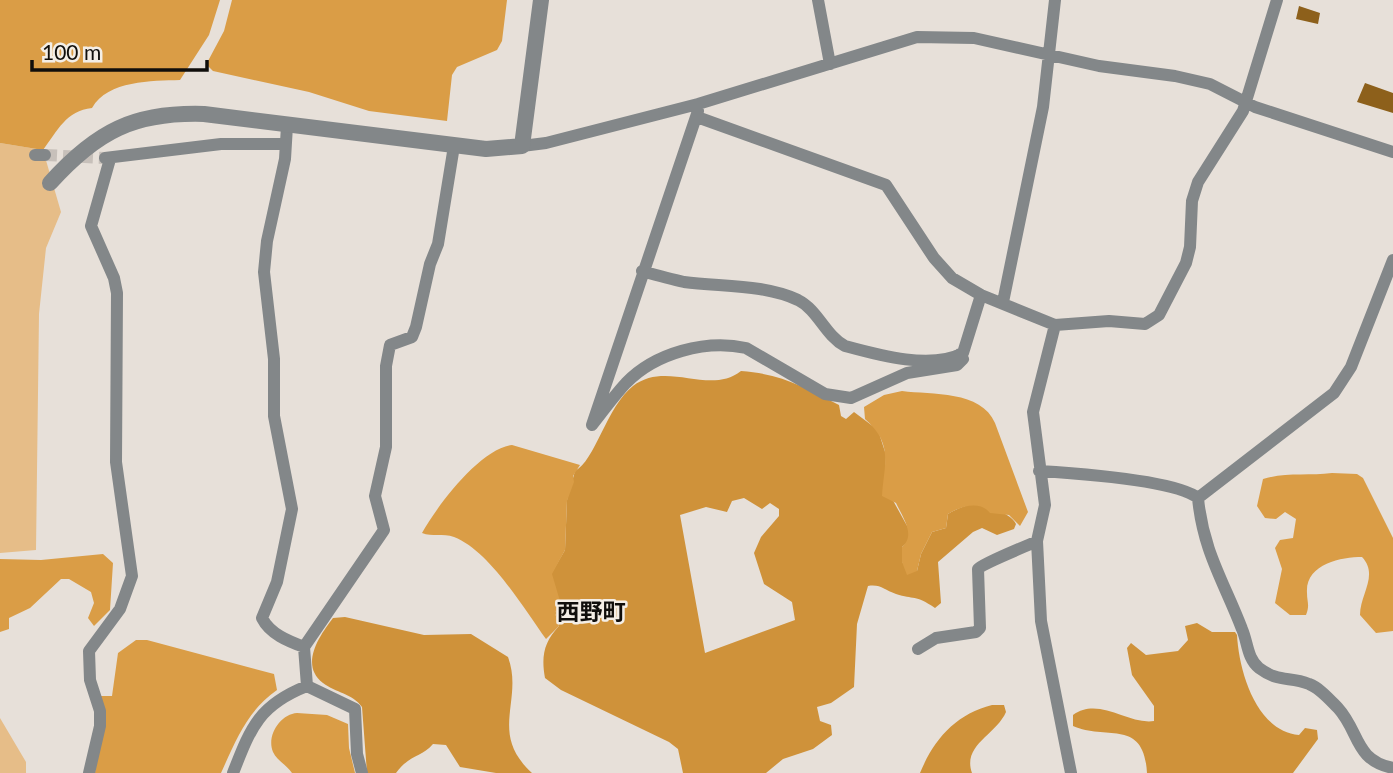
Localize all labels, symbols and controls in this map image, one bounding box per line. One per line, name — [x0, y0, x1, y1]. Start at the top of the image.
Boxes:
scale bar — [32, 28, 206, 72]
text: 100 m — [42, 39, 101, 64]
district label: 西野町 — [557, 597, 626, 625]

